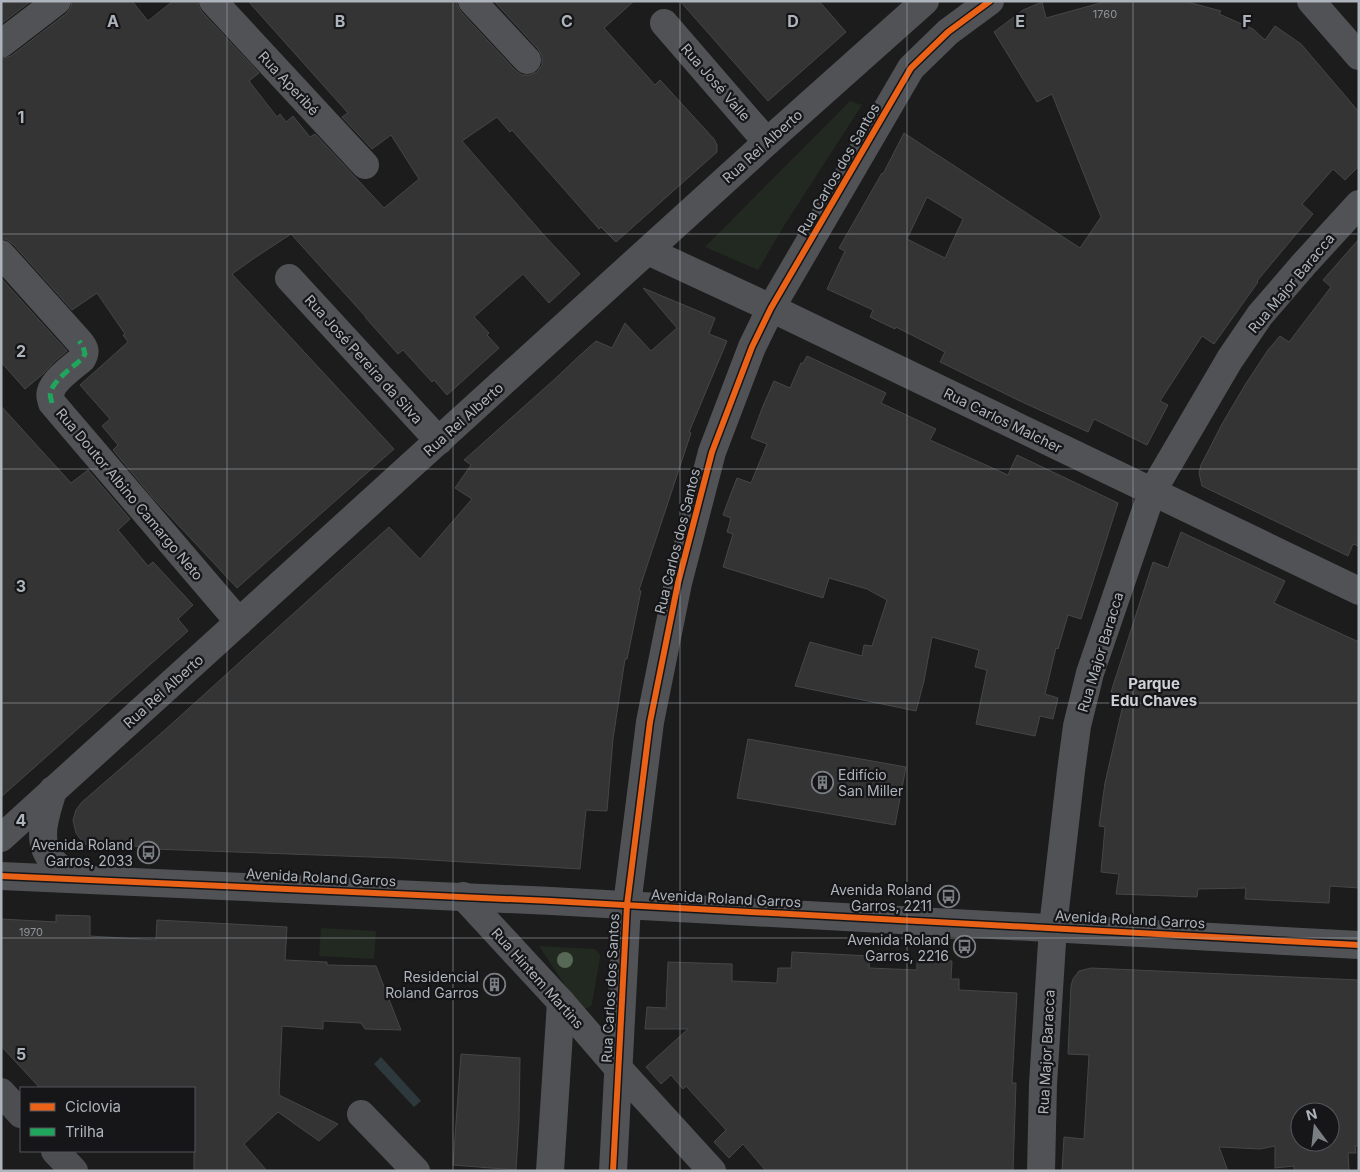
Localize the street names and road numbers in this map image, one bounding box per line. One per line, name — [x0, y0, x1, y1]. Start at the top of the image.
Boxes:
street label: Rua José Valle — [678, 40, 754, 124]
street label: Rua Aperibé — [255, 48, 323, 118]
street label: Rua Carlos dos Santos — [793, 100, 883, 238]
street label: Rua Rei Alberto — [719, 106, 805, 186]
street label: Rua Major Baracca — [1244, 230, 1338, 336]
street label: Rua José Pereira da Silva — [302, 291, 426, 427]
street label: Rua Rei Alberto — [420, 379, 506, 459]
street label: Rua Carlos Malcher — [941, 384, 1065, 456]
street label: Rua Doutor Albino Camargo Neto — [53, 405, 207, 583]
street label: Rua Carlos dos Santos — [651, 466, 703, 616]
street label: Rua Major Baracca — [1074, 590, 1126, 714]
street label: Rua Rei Alberto — [120, 651, 206, 731]
street label: Avenida Roland Garros — [245, 865, 397, 889]
street label: Avenida Roland Garros — [650, 886, 802, 910]
street label: Avenida Roland Garros — [1054, 907, 1206, 931]
street label: Rua Carlos dos Santos — [598, 913, 622, 1063]
street label: Rua Hintem Martins — [488, 924, 588, 1032]
street label: Rua Major Baracca — [1034, 989, 1058, 1115]

